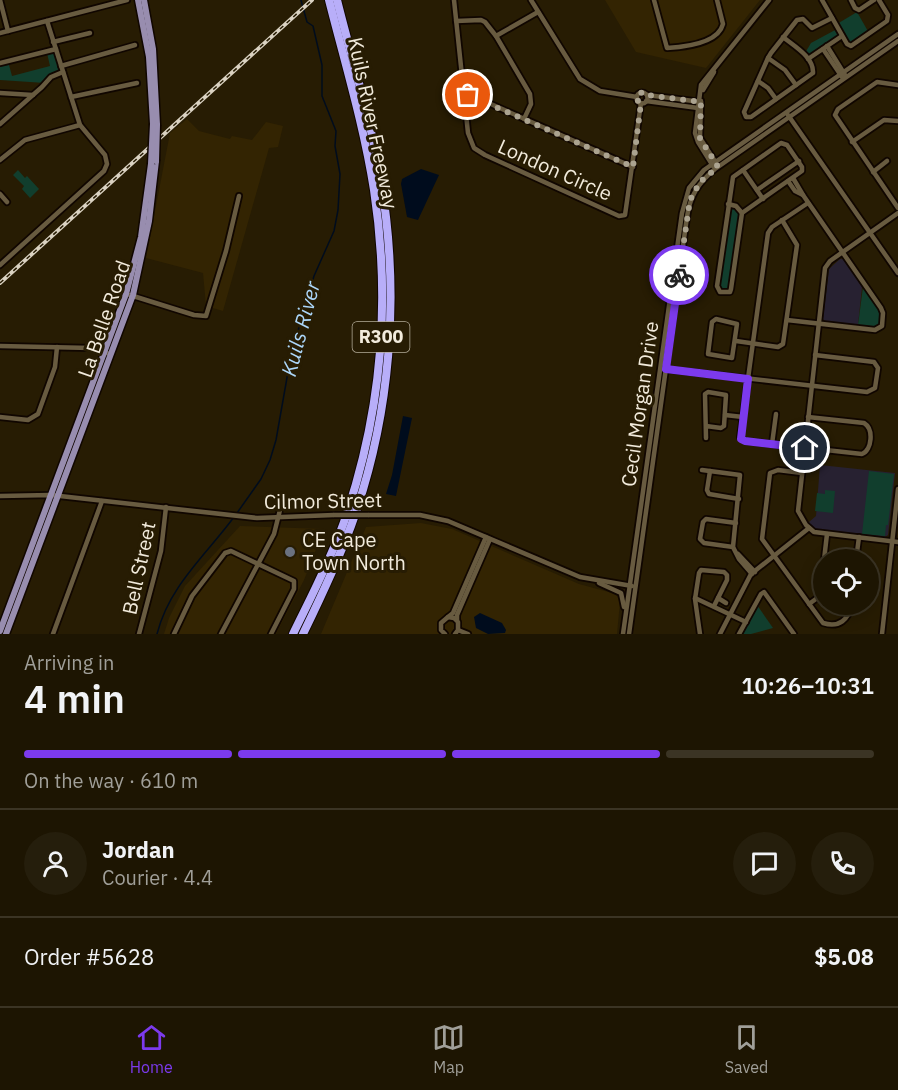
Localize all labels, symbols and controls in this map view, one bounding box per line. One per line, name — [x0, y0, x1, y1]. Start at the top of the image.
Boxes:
street label: Kuils River Freeway — [342, 35, 405, 211]
pin — [442, 69, 493, 120]
icon: bag — [451, 78, 484, 111]
street label: London Circle — [494, 132, 617, 207]
courier — [649, 245, 709, 305]
street label: La Belle Road — [71, 257, 136, 381]
icon: bike — [663, 259, 696, 292]
water label: Kuils River — [274, 277, 326, 379]
street label: Cecil Morgan Drive — [615, 320, 664, 488]
road number: R300 — [352, 322, 410, 352]
pin — [779, 422, 830, 473]
icon: home — [788, 431, 821, 464]
street label: Cilmor Street — [264, 486, 382, 515]
street label: Bell Street — [115, 519, 162, 617]
place label: CE Cape Town North — [302, 526, 406, 576]
marker: CE Cape Town North — [283, 545, 297, 559]
map controls — [813, 549, 879, 615]
button: locate — [813, 549, 879, 615]
text: Arriving in — [24, 649, 114, 676]
text: 10:26–10:31 — [741, 671, 874, 700]
text: 4 min — [24, 673, 125, 724]
text: On the way · 610 m — [24, 767, 198, 794]
button: person — [24, 832, 87, 895]
button: chat — [733, 832, 796, 895]
button: phone — [811, 832, 874, 895]
text: Jordan — [102, 835, 175, 864]
text: Courier · 4.4 — [102, 864, 213, 891]
text: Order #5628 — [24, 942, 154, 971]
text: $5.08 — [814, 942, 874, 971]
tab: Home — [130, 1021, 173, 1077]
tab: Map — [432, 1021, 465, 1077]
tab: Saved — [725, 1021, 768, 1077]

